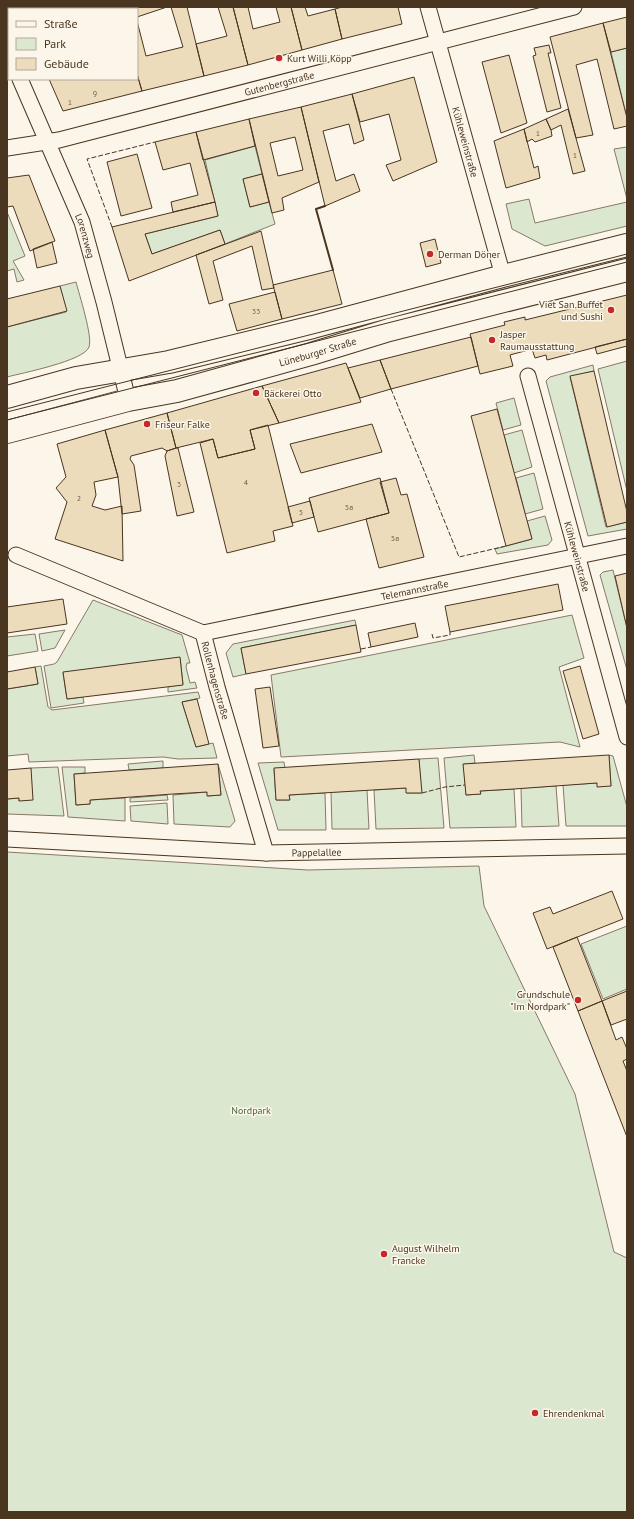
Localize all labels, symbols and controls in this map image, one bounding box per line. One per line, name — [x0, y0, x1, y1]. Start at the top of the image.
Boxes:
legend — [8, 8, 138, 80]
text: Straße — [44, 16, 78, 31]
text: Park — [44, 36, 66, 51]
place label: Kurt Willi Köpp — [287, 52, 352, 65]
marker: Kurt Willi Köpp — [274, 53, 284, 63]
text: Gebäude — [44, 56, 89, 71]
street label: Gutenbergstraße — [243, 68, 315, 98]
house number: 9 — [93, 88, 97, 98]
house number: 1 — [68, 97, 72, 107]
street label: Kühleweinstraße — [450, 105, 482, 178]
house number: 1 — [536, 128, 540, 138]
house number: 1 — [573, 150, 577, 160]
street label: Lorenzweg — [73, 211, 98, 260]
place label: Derman Döner — [438, 248, 501, 261]
marker: Derman Döner — [425, 249, 435, 259]
place label: Viet San Buffet und Sushi — [538, 298, 604, 323]
marker: Viet San Buffet und Sushi — [606, 305, 616, 315]
house number: 33 — [252, 306, 260, 316]
place label: Jasper Raumausstattung — [499, 328, 574, 353]
street label: Lüneburger Straße — [277, 334, 358, 369]
marker: Jasper Raumausstattung — [487, 335, 497, 345]
place label: Bäckerei Otto — [264, 387, 322, 400]
marker: Bäckerei Otto — [251, 388, 261, 398]
place label: Friseur Falke — [155, 418, 210, 431]
marker: Friseur Falke — [142, 419, 152, 429]
house number: 4 — [244, 477, 249, 487]
house number: 3 — [177, 479, 181, 489]
house number: 2 — [77, 493, 81, 503]
house number: 5a — [345, 502, 353, 512]
house number: 5 — [299, 507, 303, 517]
street label: Kühleweinstraße — [562, 520, 593, 593]
house number: 5a — [391, 533, 399, 543]
street label: Telemannstraße — [380, 576, 449, 603]
street label: Rollenhagenstraße — [199, 640, 233, 721]
street label: Pappelallee — [292, 845, 342, 859]
place label: Grundschule "Im Nordpark" — [510, 988, 570, 1013]
marker: Grundschule "Im Nordpark" — [573, 995, 583, 1005]
park label: Nordpark — [231, 1104, 271, 1117]
place label: August Wilhelm Francke — [392, 1242, 460, 1267]
marker: August Wilhelm Francke — [379, 1249, 389, 1259]
place label: Ehrendenkmal — [543, 1407, 605, 1420]
marker: Ehrendenkmal — [530, 1408, 540, 1418]

